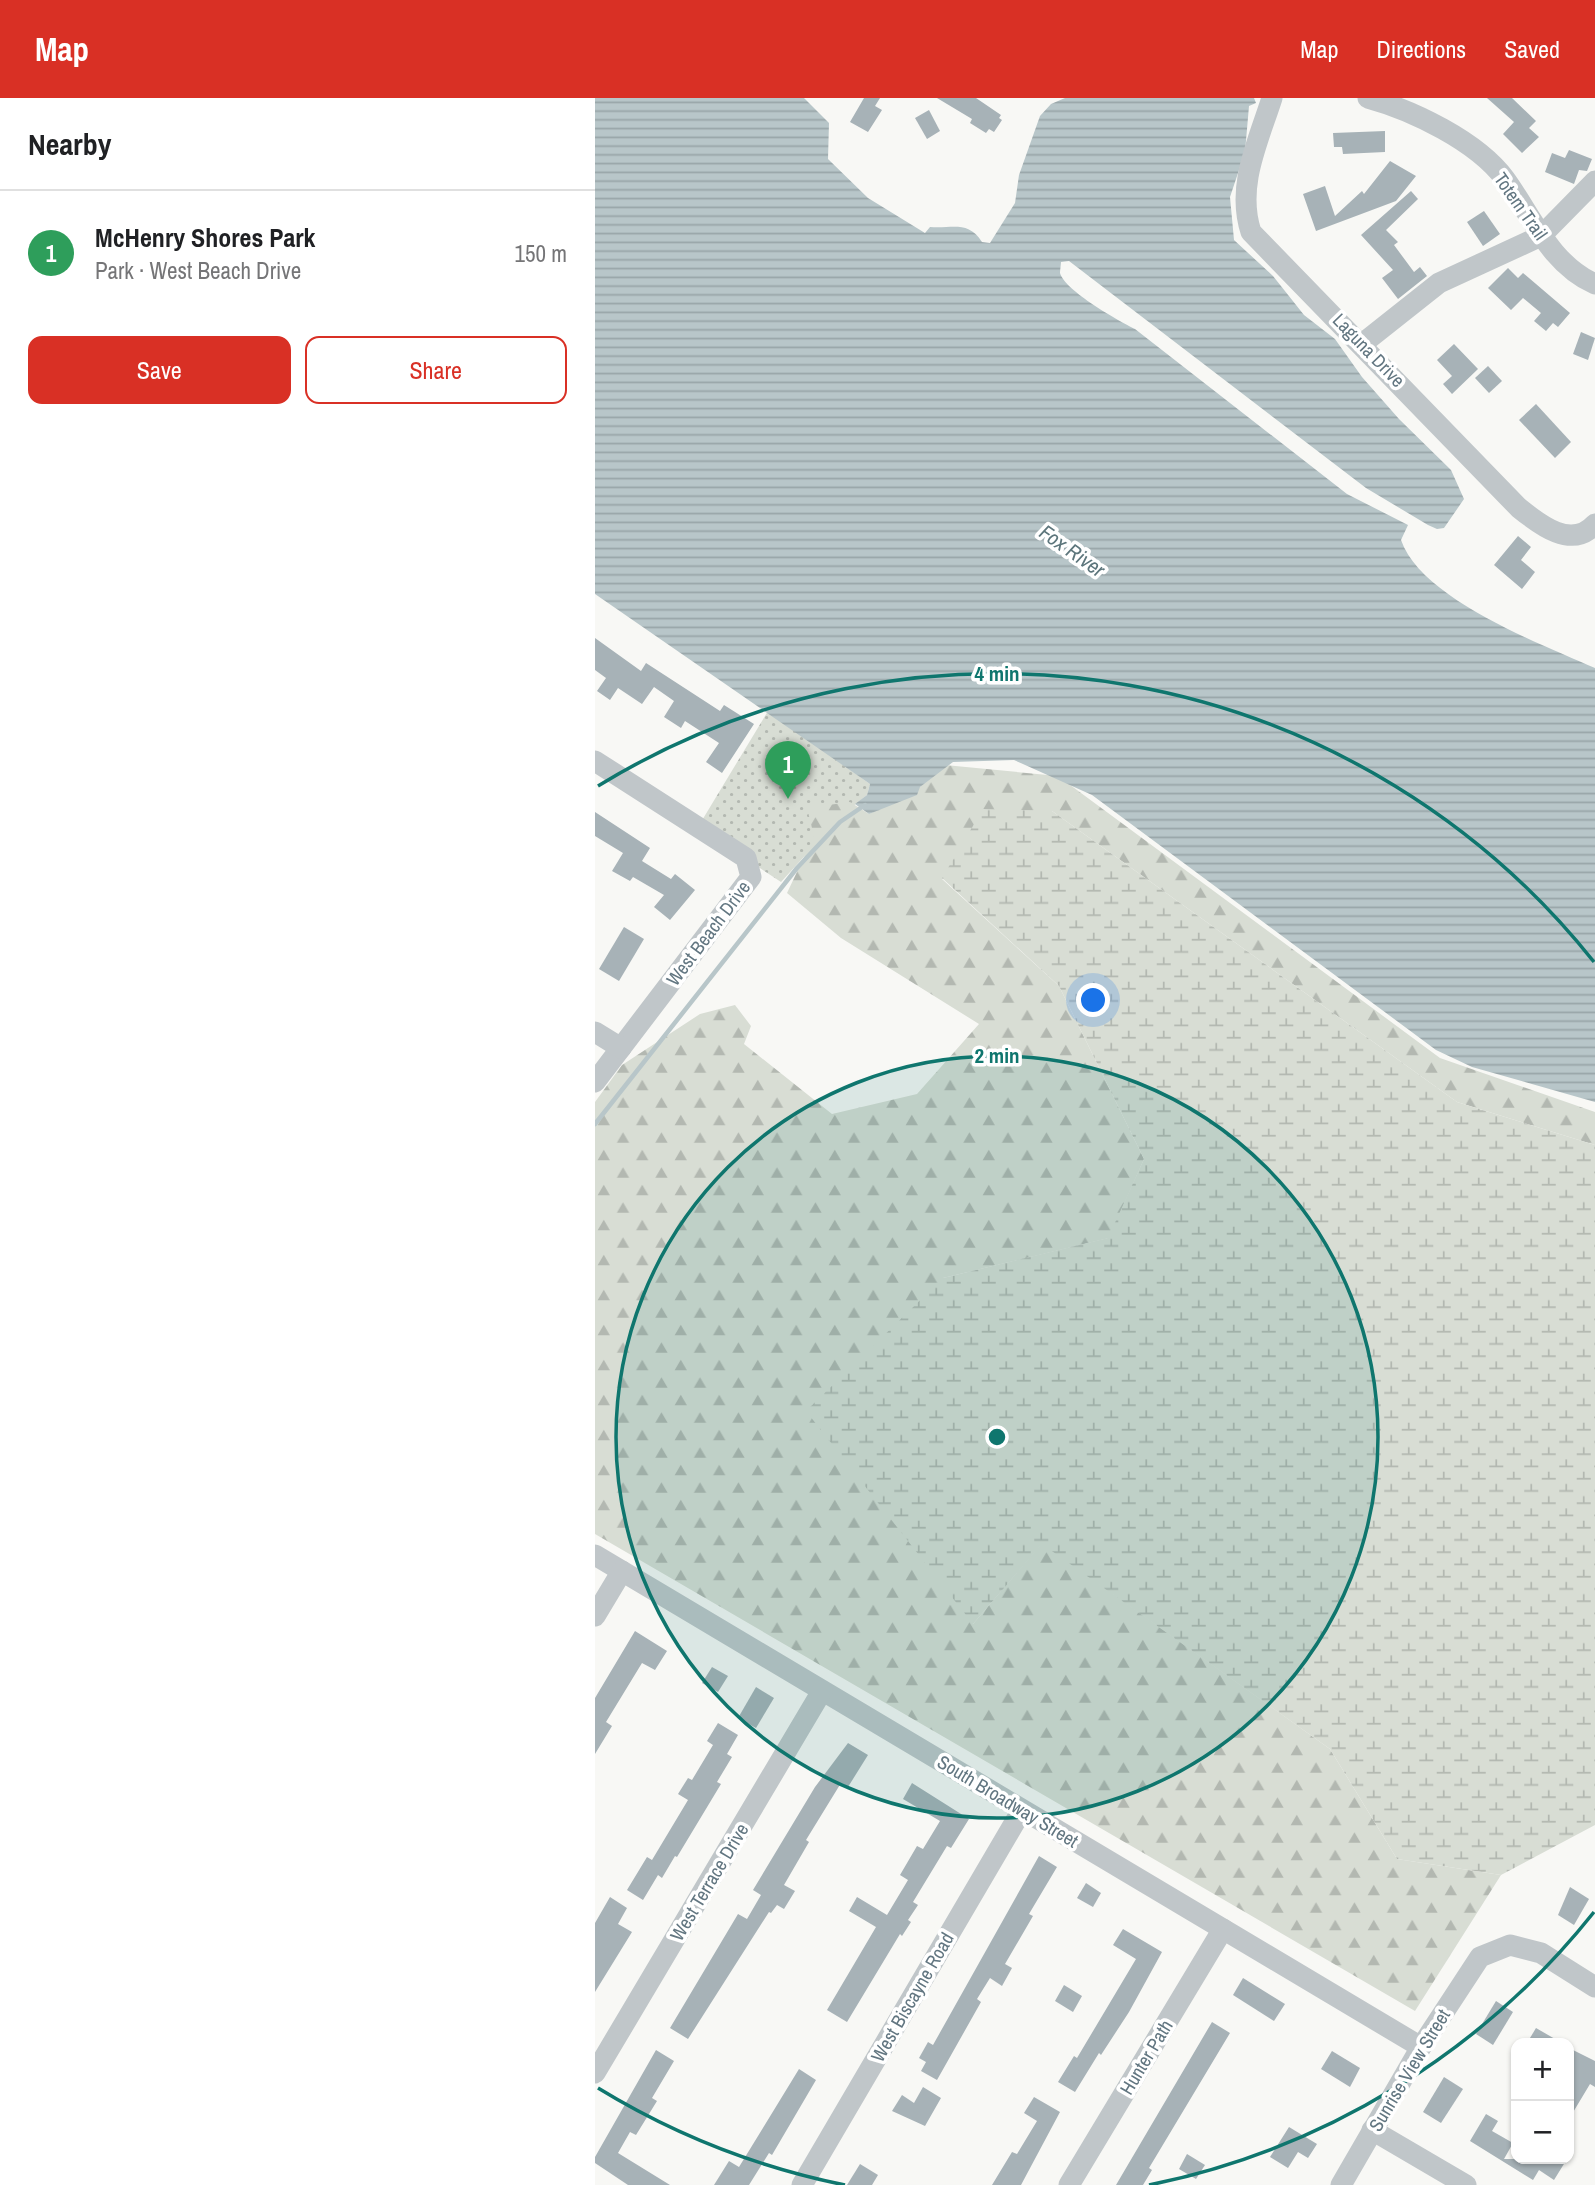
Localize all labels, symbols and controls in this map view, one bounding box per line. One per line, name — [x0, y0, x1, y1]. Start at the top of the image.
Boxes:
text: Map — [35, 27, 89, 71]
text: Map — [1300, 33, 1338, 65]
text: Directions — [1376, 33, 1466, 65]
text: Saved — [1504, 33, 1560, 65]
text: Nearby — [28, 124, 111, 164]
street label: Totem Trail — [1488, 167, 1554, 245]
text: McHenry Shores Park — [95, 220, 315, 255]
text: 1 — [46, 238, 56, 269]
text: 150 m — [515, 238, 567, 269]
text: Park · West Beach Drive — [95, 255, 301, 286]
street label: Laguna Drive — [1327, 307, 1411, 393]
button: Save — [28, 336, 291, 404]
button: Share — [305, 336, 567, 404]
water label: Fox River — [1034, 517, 1112, 584]
text: 4 min — [975, 659, 1019, 688]
pin: 1 — [765, 741, 811, 799]
street label: West Beach Drive — [660, 875, 756, 991]
your location — [1076, 983, 1110, 1017]
text: 2 min — [975, 1041, 1019, 1070]
centre of rings — [985, 1425, 1009, 1449]
street label: South Broadway Street — [933, 1749, 1084, 1854]
street label: West Terrace Drive — [664, 1818, 754, 1946]
street label: West Biscayne Road — [864, 1928, 960, 2066]
street label: Sunrise View Street — [1362, 2003, 1456, 2136]
street label: Hunter Path — [1113, 2015, 1179, 2099]
map controls — [1511, 2038, 1574, 2164]
button: + — [1511, 2038, 1574, 2101]
button: − — [1511, 2101, 1574, 2164]

